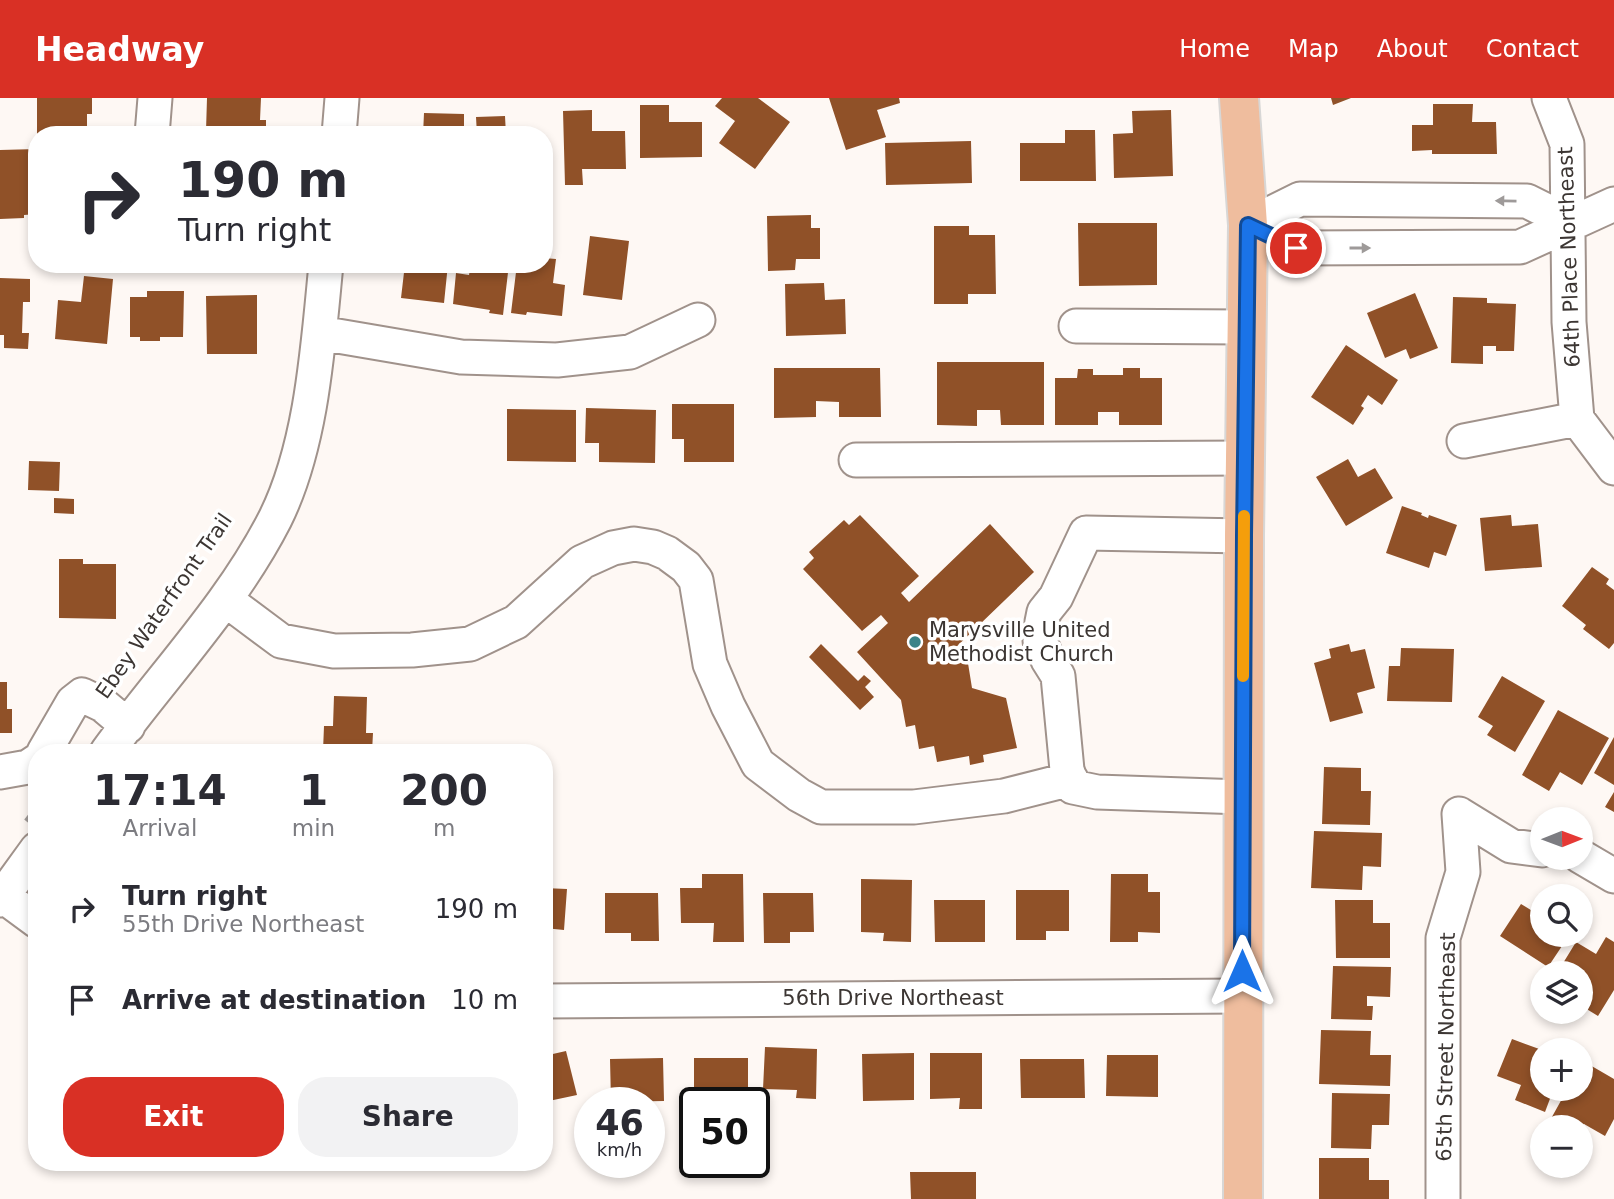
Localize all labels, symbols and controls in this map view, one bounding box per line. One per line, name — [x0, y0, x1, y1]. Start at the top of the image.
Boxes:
text: Headway — [35, 30, 204, 69]
text: Home — [1179, 35, 1250, 63]
text: Map — [1288, 35, 1339, 63]
text: About — [1377, 35, 1448, 63]
text: Contact — [1486, 35, 1579, 63]
street label: 64th Place Northeast — [1553, 146, 1585, 368]
text: 190 m — [178, 152, 348, 209]
icon: right — [63, 154, 154, 245]
one-way arrow — [1495, 195, 1517, 207]
text: Turn right — [178, 211, 331, 249]
pin — [1266, 218, 1326, 278]
icon: arrive — [1277, 229, 1315, 267]
one-way arrow — [1349, 242, 1371, 254]
street label: Ebey Waterfront Trail — [91, 509, 237, 703]
place label: Marysville United Methodist Church — [929, 618, 1114, 666]
marker: Marysville United Methodist Church — [907, 634, 923, 650]
text: 17:14 — [93, 766, 227, 815]
text: 1 — [299, 766, 328, 815]
text: 200 — [400, 766, 488, 815]
north arrow — [1530, 807, 1592, 870]
map controls — [1530, 807, 1593, 1178]
text: Arrival — [123, 815, 197, 841]
text: min — [292, 815, 335, 841]
text: m — [433, 815, 455, 841]
text: Turn right — [122, 881, 267, 911]
button: search — [1530, 884, 1593, 947]
icon: right — [63, 890, 101, 928]
text: 190 m — [435, 894, 518, 924]
text: 55th Drive Northeast — [122, 911, 364, 937]
street label: 65th Street Northeast — [1432, 932, 1460, 1162]
position arrow — [1205, 934, 1279, 1008]
button: layers — [1530, 961, 1593, 1024]
icon: arrive — [63, 981, 101, 1019]
text: Arrive at destination — [122, 985, 426, 1015]
text: 10 m — [451, 985, 518, 1015]
street label: 56th Drive Northeast — [782, 986, 1004, 1010]
button: + — [1530, 1038, 1593, 1101]
button: Exit — [63, 1077, 284, 1157]
button: Share — [298, 1077, 518, 1157]
speed limit sign: 50 — [679, 1087, 770, 1178]
text: 46 — [595, 1103, 644, 1143]
button: − — [1530, 1115, 1593, 1178]
text: km/h — [597, 1139, 642, 1160]

